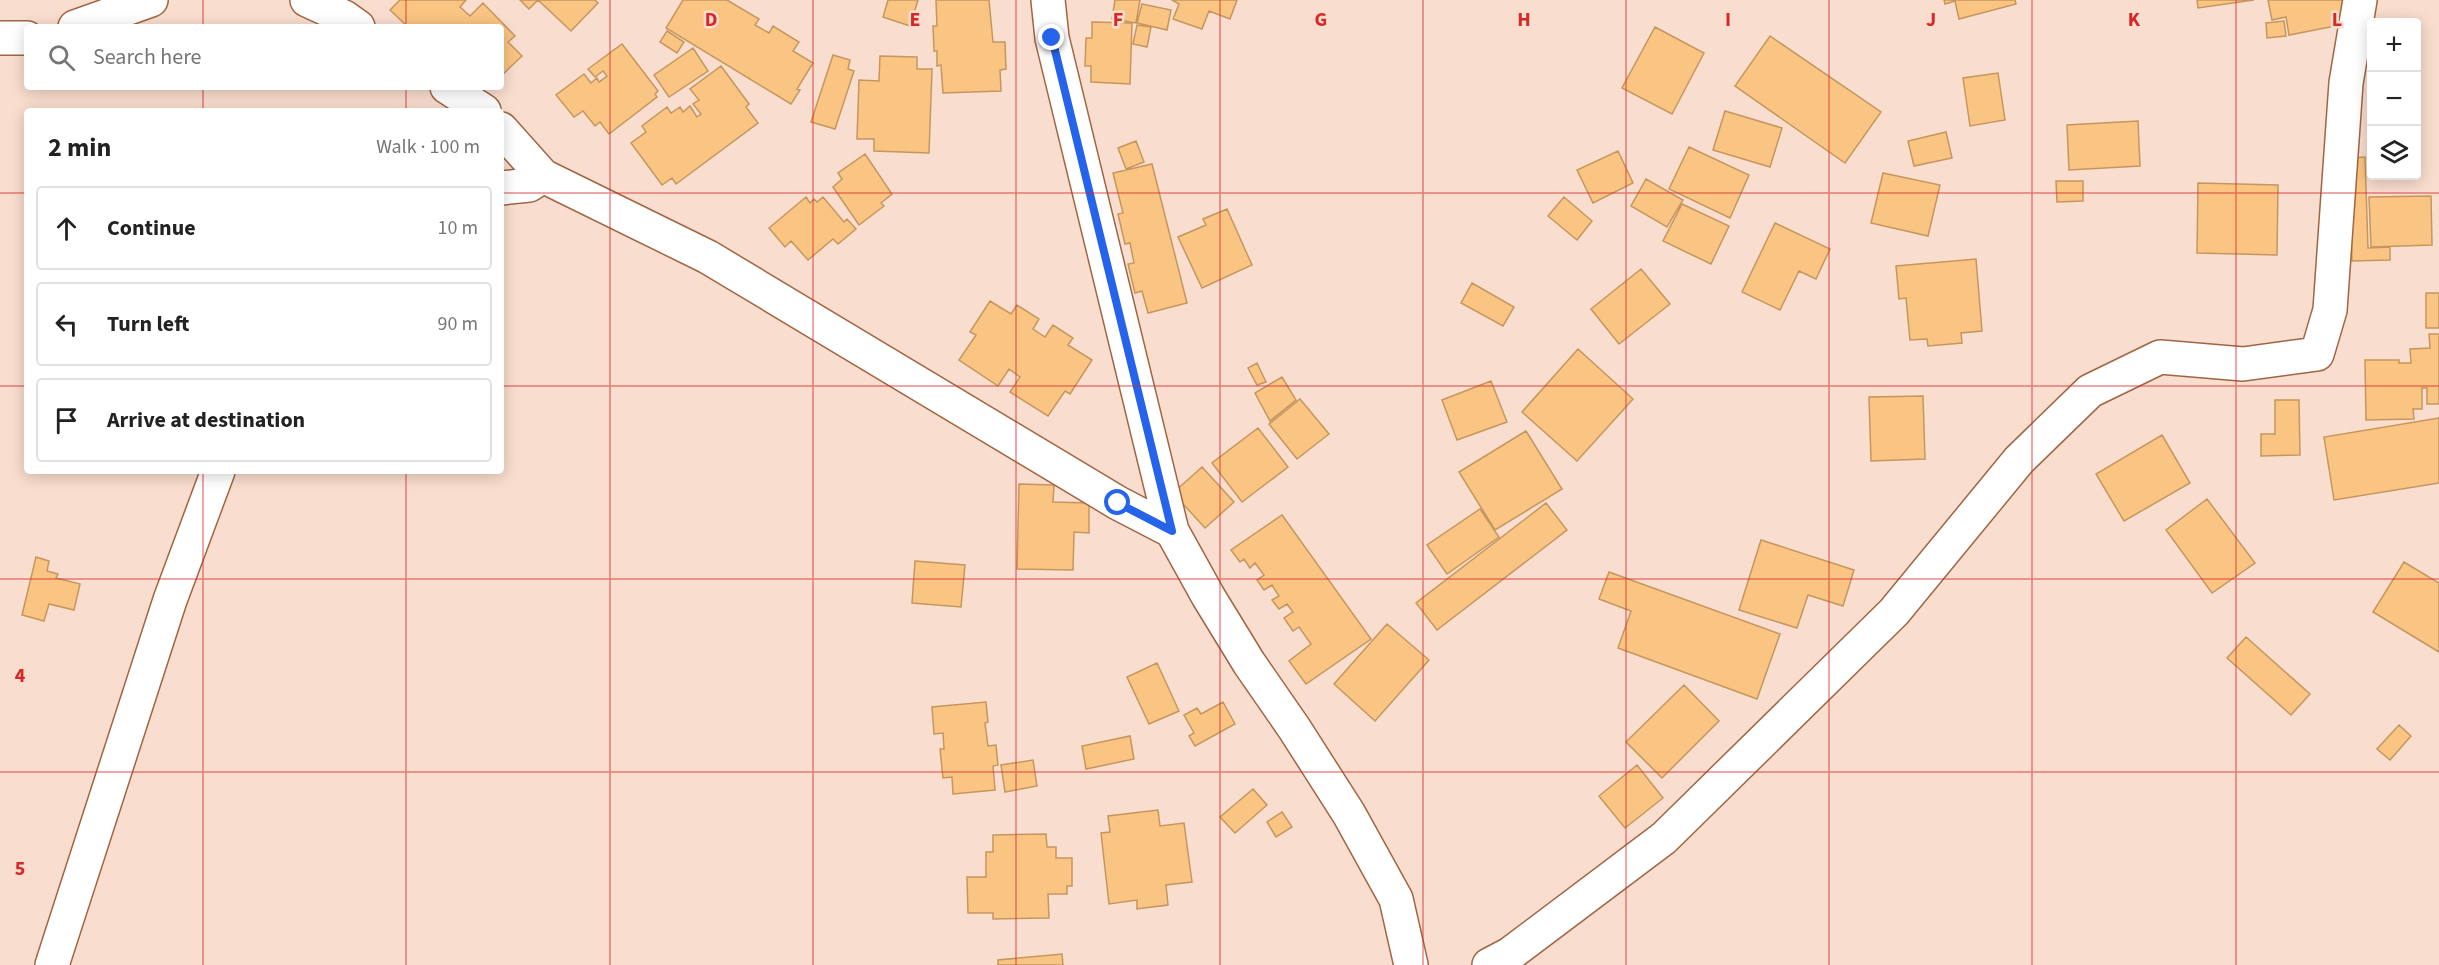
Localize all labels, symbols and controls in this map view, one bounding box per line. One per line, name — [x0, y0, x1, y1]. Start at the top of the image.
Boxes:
text: D — [705, 6, 717, 34]
text: E — [910, 6, 920, 34]
text: F — [1113, 6, 1123, 34]
text: G — [1315, 6, 1327, 34]
text: H — [1517, 6, 1531, 34]
text: I — [1725, 6, 1731, 34]
text: J — [1926, 6, 1936, 34]
text: K — [2128, 6, 2141, 34]
text: L — [2332, 6, 2342, 34]
map controls — [2367, 18, 2421, 180]
button: + — [2367, 18, 2421, 72]
search box — [24, 24, 504, 90]
route end — [1038, 24, 1064, 50]
icon: search — [45, 41, 78, 74]
text: Search here — [93, 41, 201, 73]
button: − — [2367, 72, 2421, 126]
button: layers — [2367, 126, 2421, 180]
text: 2 min — [48, 129, 111, 166]
text: Walk · 100 m — [376, 133, 480, 161]
icon: ahead — [50, 212, 83, 245]
text: Continue — [107, 212, 196, 244]
text: 10 m — [438, 214, 478, 242]
icon: left — [50, 308, 83, 341]
text: Turn left — [107, 308, 189, 340]
text: 90 m — [438, 310, 478, 338]
icon: arrive — [50, 404, 83, 437]
text: Arrive at destination — [107, 404, 305, 436]
route start — [1104, 489, 1130, 515]
text: 4 — [15, 662, 26, 690]
text: 5 — [15, 855, 25, 883]

